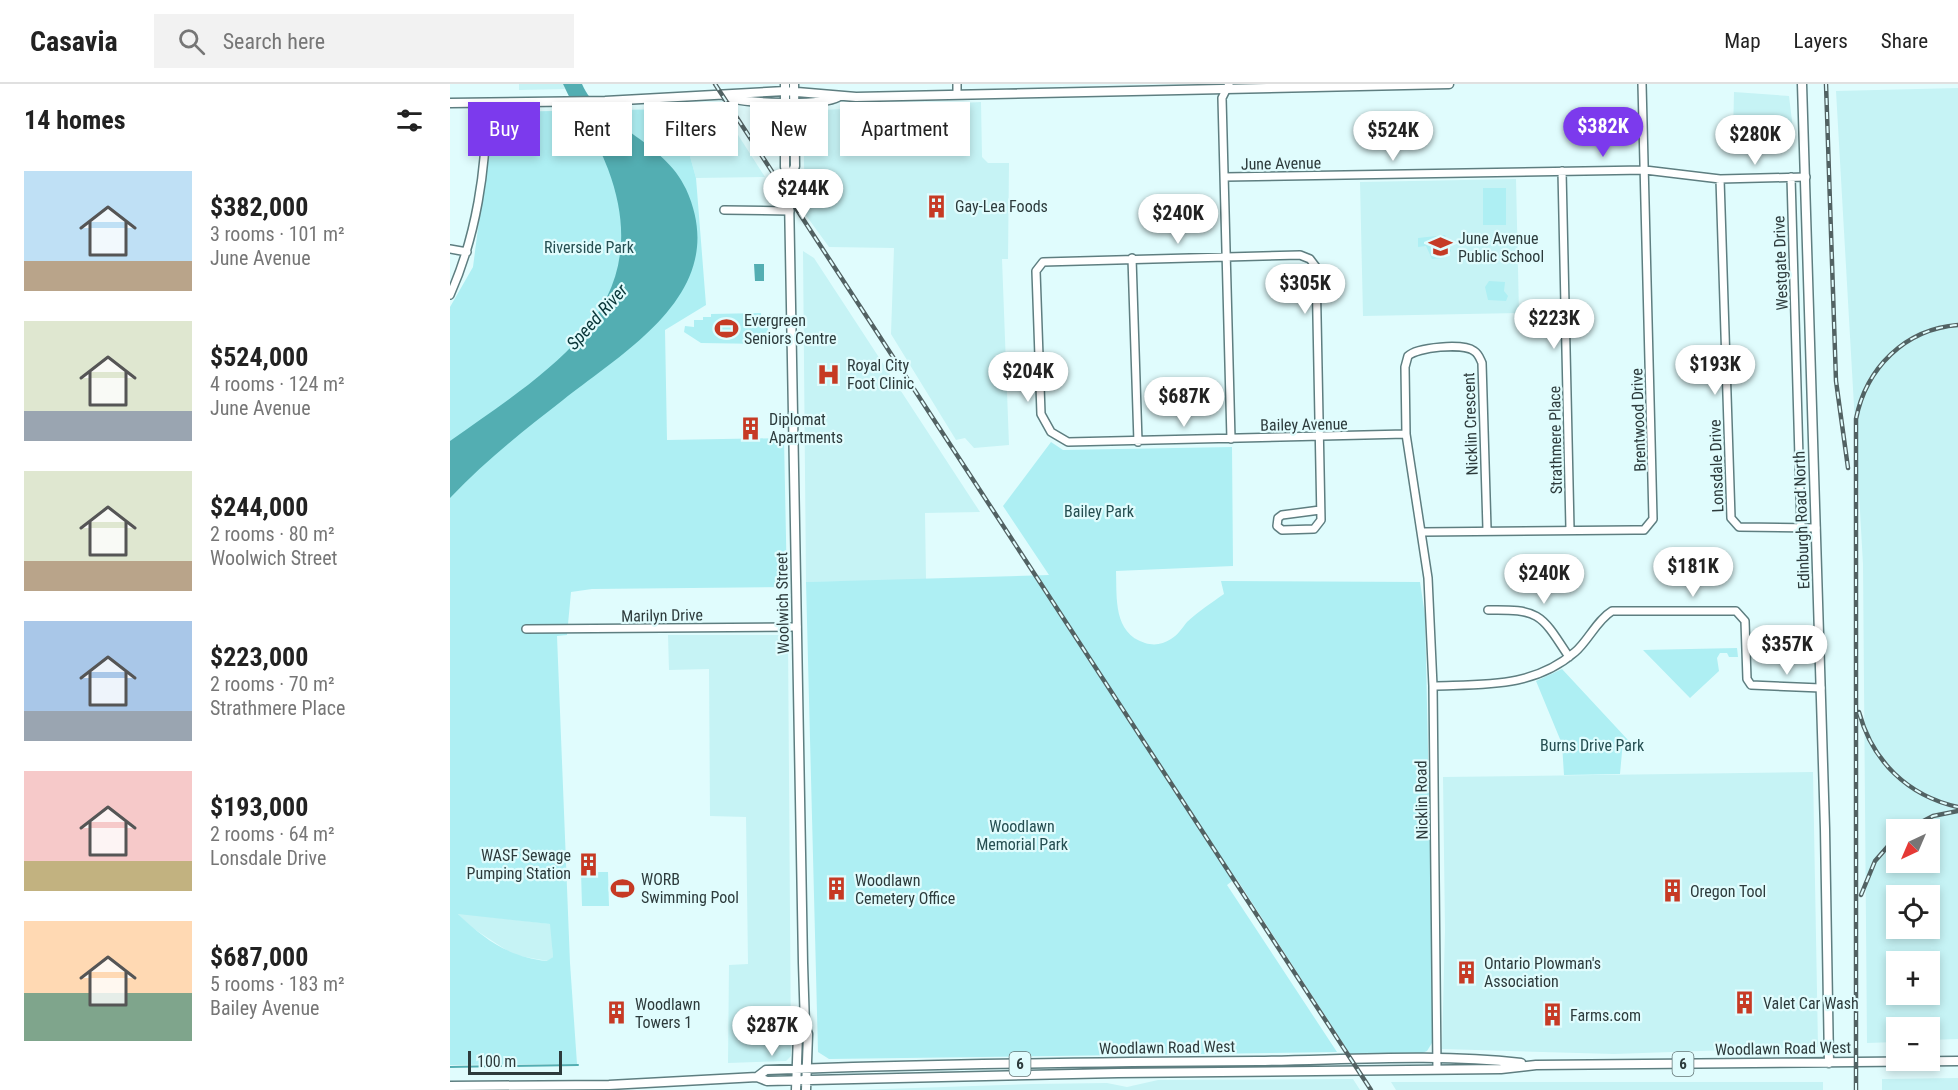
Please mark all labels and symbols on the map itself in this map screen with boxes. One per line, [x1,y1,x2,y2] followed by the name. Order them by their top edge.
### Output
[1561,107,1645,158] pin: $382K
[1351,111,1435,162] pin: $524K
[1713,115,1797,166] pin: $280K
[1241,153,1321,174] street label: June Avenue
[761,169,845,220] pin: $244K
[924,193,950,219] building icon: Gay-Lea Foods
[1136,194,1220,245] pin: $240K
[955,197,1048,216] place label: Gay-Lea Foods
[1769,215,1792,311] street label: Westgate Drive
[1458,229,1544,266] place label: June Avenue Public School
[1427,234,1453,260] school or university icon: June Avenue Public School
[544,238,635,257] park label: Riverside Park
[1263,264,1347,315] pin: $305K
[562,279,632,354] water label: Speed River
[1512,299,1596,350] pin: $223K
[744,311,836,348] place label: Evergreen Seniors Centre
[713,316,739,342] sports icon: Evergreen Seniors Centre
[1673,345,1757,396] pin: $193K
[986,352,1070,403] pin: $204K
[847,356,914,393] place label: Royal City Foot Clinic
[816,361,842,387] hospital icon: Royal City Foot Clinic
[1627,368,1650,472] street label: Brentwood Drive
[1459,372,1482,476] street label: Nicklin Crescent
[1142,377,1226,428] pin: $687K
[1545,386,1566,494] street label: Strathmere Place
[769,410,843,447] place label: Diplomat Apartments
[1260,414,1348,435] street label: Bailey Avenue
[738,415,764,441] building icon: Diplomat Apartments
[1705,419,1728,513] street label: Lonsdale Drive
[1790,451,1813,589] street label: Edinburgh Road North
[1064,502,1135,521] park label: Bailey Park
[1651,547,1735,598] pin: $181K
[772,552,793,654] street label: Woolwich Street
[1502,554,1586,605] pin: $240K
[621,605,703,626] street label: Marilyn Drive
[1745,625,1829,676] pin: $357K
[1540,736,1645,755] park label: Burns Drive Park
[1411,760,1432,840] street label: Nicklin Road
[976,817,1069,854] park label: Woodlawn Memorial Park
[1886,819,1940,873] north arrow
[467,846,571,883] place label: WASF Sewage Pumping Station
[576,851,602,877] building icon: WASF Sewage Pumping Station
[641,870,739,907] place label: WORB Swimming Pool
[855,871,955,908] place label: Woodlawn Cemetery Office
[610,875,636,901] sports icon: WORB Swimming Pool
[824,876,850,902] building icon: Woodlawn Cemetery Office
[1659,878,1685,904] building icon: Oregon Tool
[1690,882,1766,901] place label: Oregon Tool
[1484,954,1601,991] place label: Ontario Plowman's Association
[1453,959,1479,985] building icon: Ontario Plowman's Association
[1732,990,1758,1016] building icon: Valet Car Wash
[1763,994,1859,1013] place label: Valet Car Wash
[635,995,700,1032] place label: Woodlawn Towers 1
[604,1000,630,1026] building icon: Woodlawn Towers 1
[1539,1002,1565,1028] building icon: Farms.com
[730,1006,814,1057] pin: $287K
[1570,1006,1641,1025] place label: Farms.com
[1099,1037,1236,1058] street label: Woodlawn Road West
[1715,1038,1852,1059] street label: Woodlawn Road West
[468,1048,562,1076] scale bar
[1010,1052,1030,1076] road number: 6
[1672,1052,1694,1076] road number: 6

